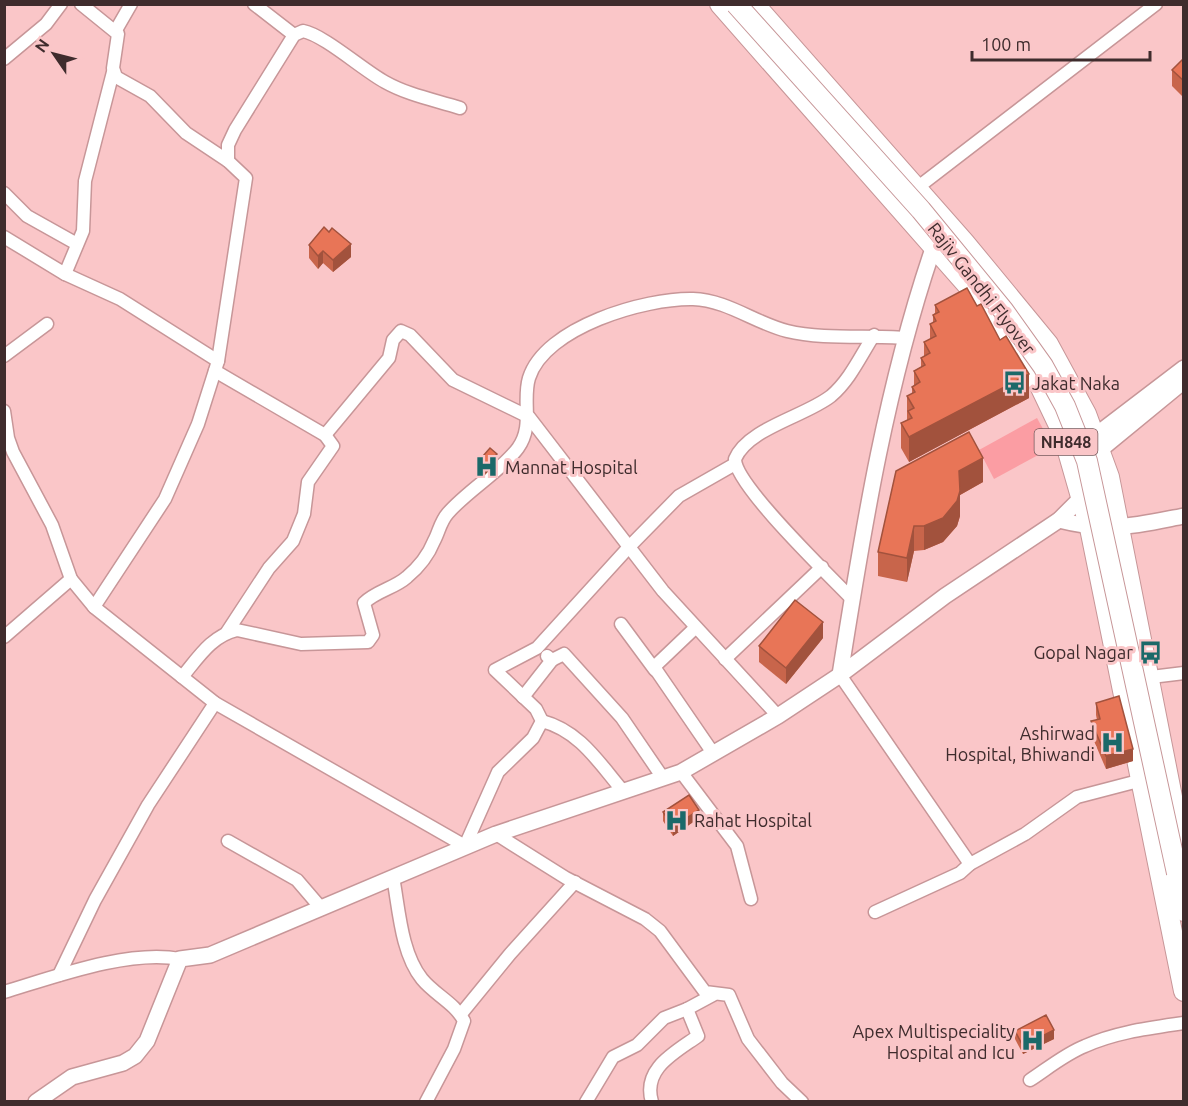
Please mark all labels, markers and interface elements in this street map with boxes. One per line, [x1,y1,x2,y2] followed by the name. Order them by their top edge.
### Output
[24,24,84,84] north arrow
[972,24,1150,62] scale bar
[981,34,1031,54] text: 100 m
[31,35,53,55] text: N
[924,218,1040,358] street label: Rajiv Gandhi Flyover
[1001,370,1027,396] bus stop icon: Jakat Naka
[1032,373,1120,393] place label: Jakat Naka
[1034,429,1098,455] road number: NH848
[474,454,500,480] hospital icon: Mannat Hospital
[505,457,638,477] place label: Mannat Hospital
[1138,639,1164,665] bus stop icon: Gopal Nagar
[1033,642,1133,662] place label: Gopal Nagar
[945,723,1095,764] place label: Ashirwad Hospital, Bhiwandi
[1100,730,1126,756] hospital icon: Ashirwad Hospital, Bhiwandi
[663,807,689,833] hospital icon: Rahat Hospital
[694,810,812,830] place label: Rahat Hospital
[852,1021,1015,1062] place label: Apex Multispeciality Hospital and Icu
[1020,1028,1046,1054] hospital icon: Apex Multispeciality Hospital and Icu

